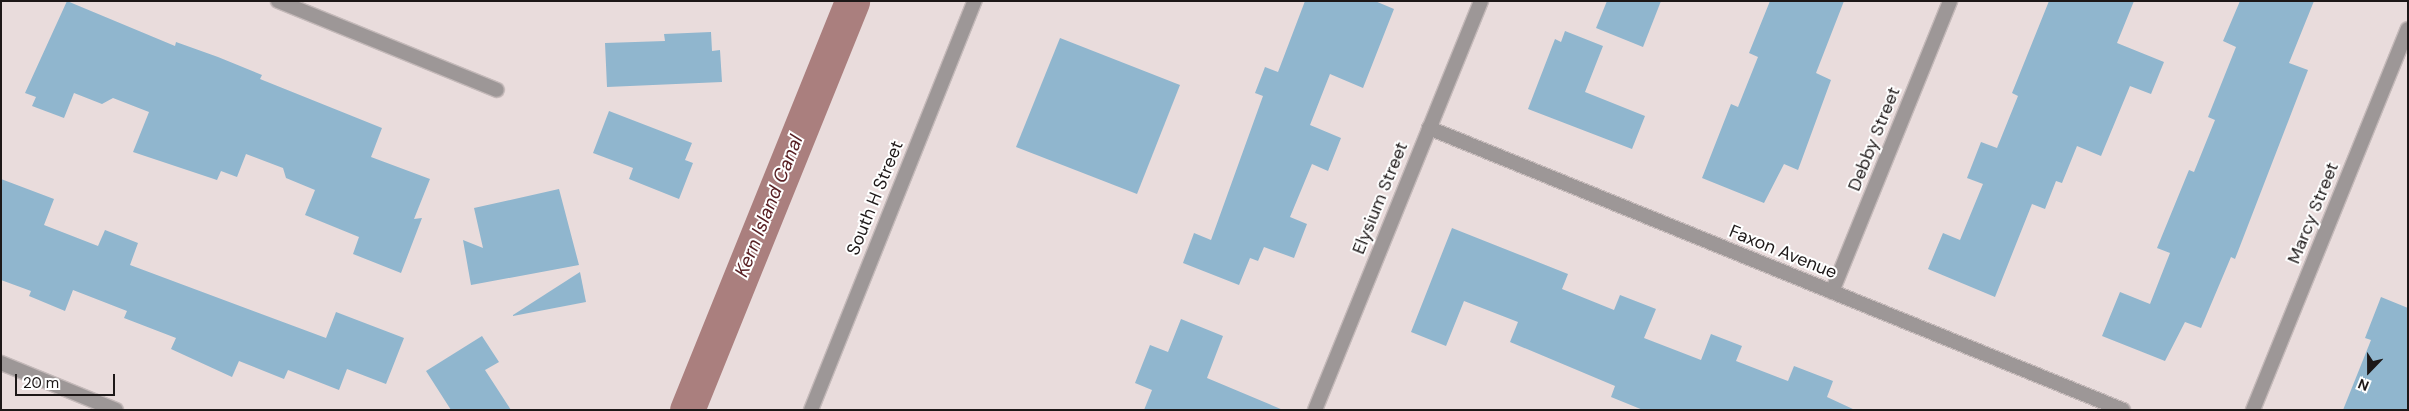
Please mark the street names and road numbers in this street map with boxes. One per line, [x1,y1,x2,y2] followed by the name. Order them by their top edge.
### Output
[1843,84,1905,194] street label: Debby Street
[842,138,908,258] street label: South H Street
[1348,139,1412,257] street label: Elysium Street
[2283,159,2343,267] street label: Marcy Street
[1726,221,1840,283] street label: Faxon Avenue

